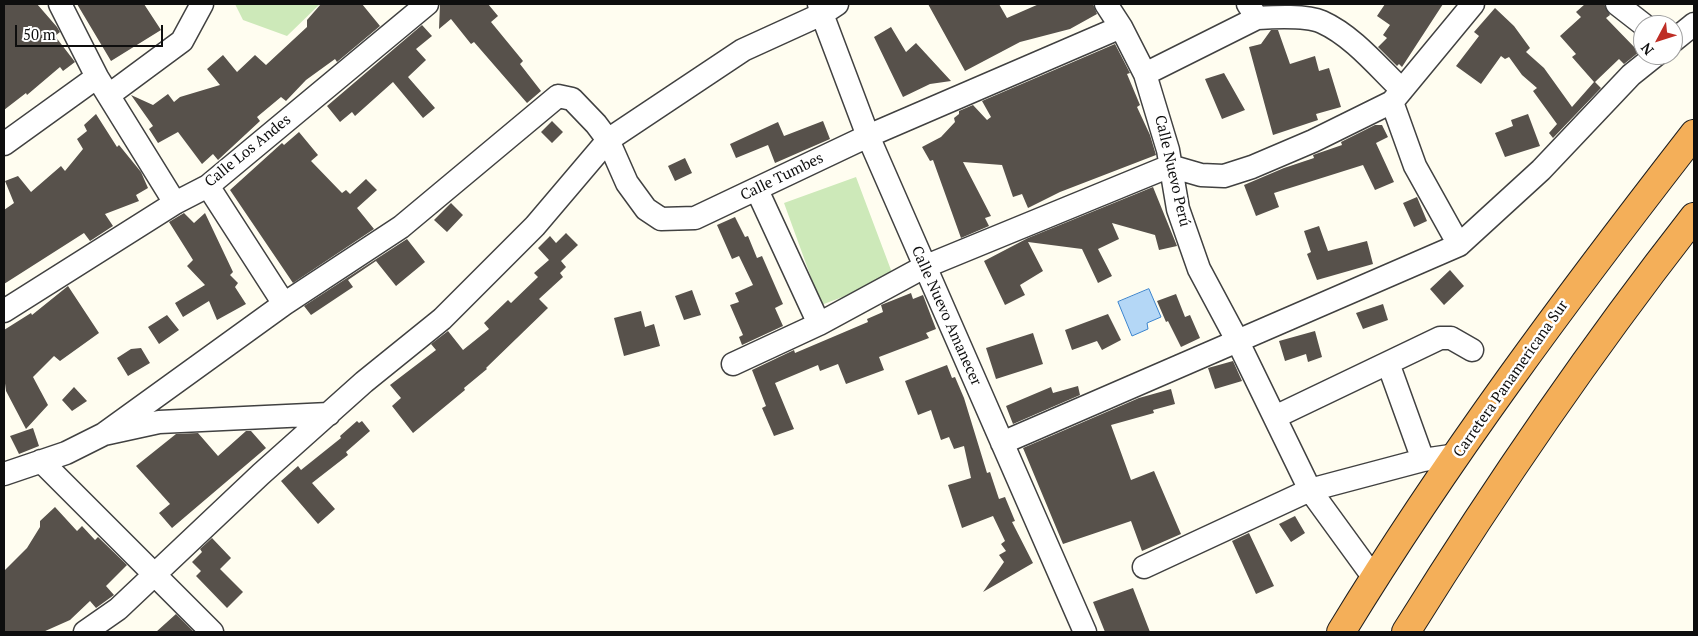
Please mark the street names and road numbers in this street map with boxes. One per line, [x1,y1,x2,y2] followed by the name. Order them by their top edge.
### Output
[201,111,295,191] street label: Calle Los Andes
[1150,113,1194,229] street label: Calle Nuevo Perú
[738,149,826,205] street label: Calle Tumbes
[907,243,985,389] street label: Calle Nuevo Amanecer
[1450,297,1572,461] street label: Carretera Panamericana Sur

